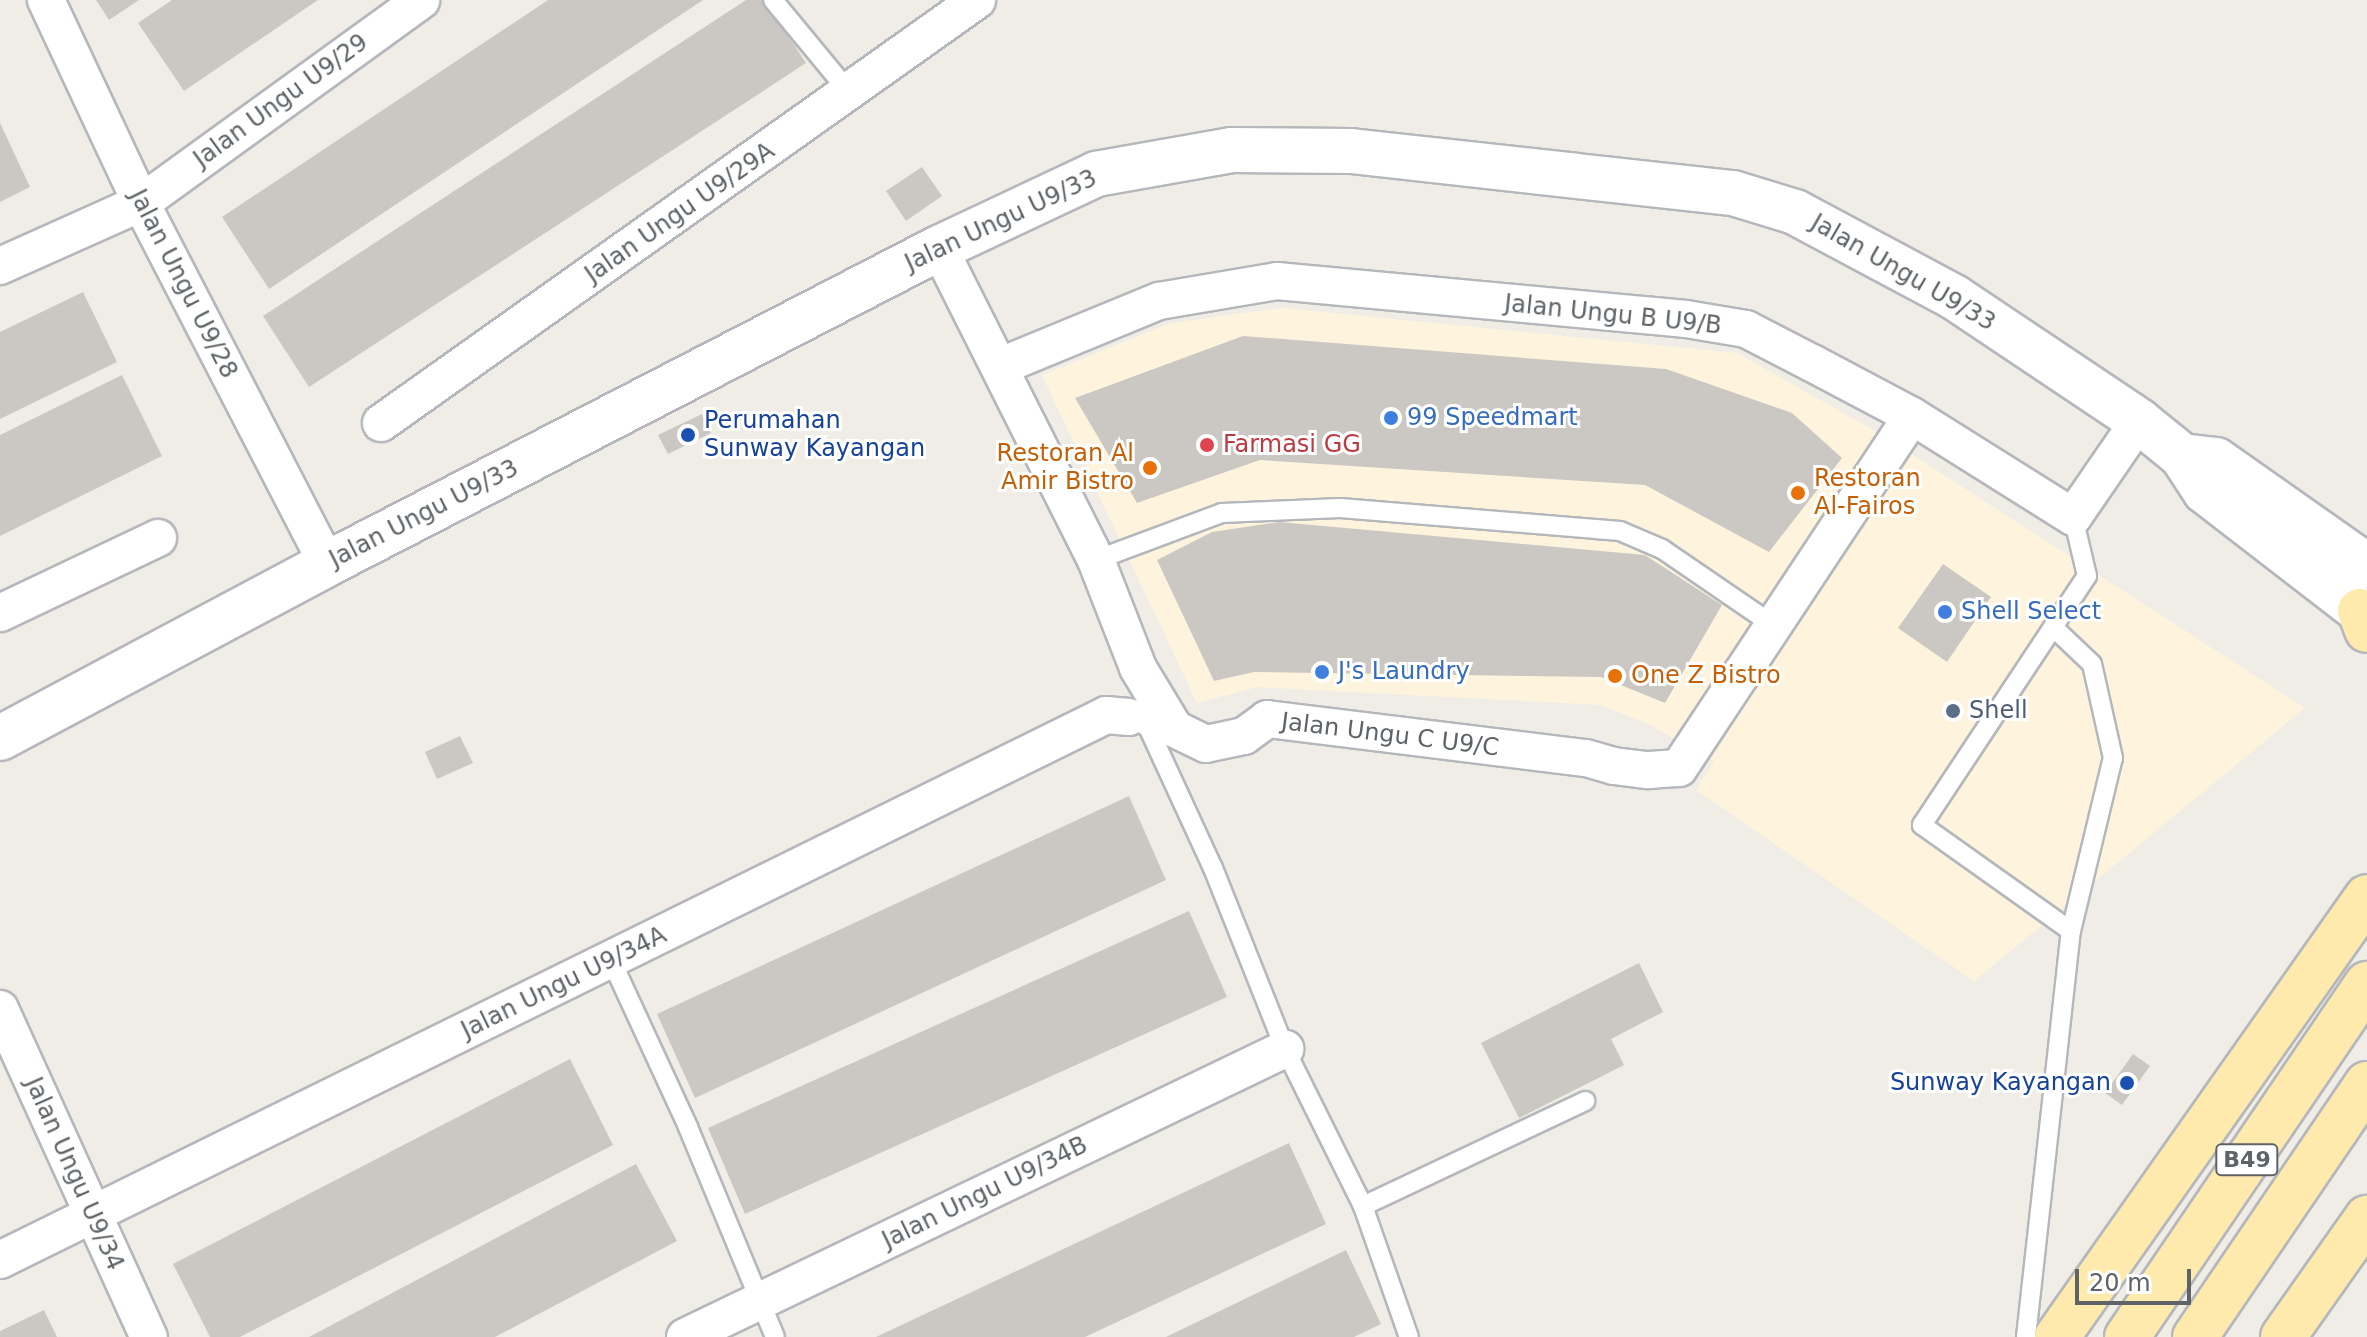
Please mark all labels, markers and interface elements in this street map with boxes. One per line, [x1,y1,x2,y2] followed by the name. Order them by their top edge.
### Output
[188,28,374,174] street label: Jalan Ungu U9/29
[580,137,780,289] street label: Jalan Ungu U9/29A
[901,164,1101,278] street label: Jalan Ungu U9/33
[123,185,243,383] street label: Jalan Ungu U9/28
[1806,208,2000,338] street label: Jalan Ungu U9/33
[1503,289,1723,341] street label: Jalan Ungu B U9/B
[1407,404,1578,432] place label: 99 Speedmart
[704,407,925,463] place label: Perumahan Sunway Kayangan
[1382,409,1400,427] marker: 99 Speedmart
[679,426,697,444] marker: Perumahan Sunway Kayangan
[1223,431,1361,459] place label: Farmasi GG
[1198,436,1216,454] marker: Farmasi GG
[997,440,1134,496] place label: Restoran Al Amir Bistro
[325,454,523,574] street label: Jalan Ungu U9/33
[1141,459,1159,477] marker: Restoran Al Amir Bistro
[1814,465,1921,521] place label: Restoran Al-Fairos
[1789,484,1807,502] marker: Restoran Al-Fairos
[1961,598,2101,626] place label: Shell Select
[1936,603,1954,621] marker: Shell Select
[1338,658,1470,686] place label: J's Laundry
[1631,662,1781,690] place label: One Z Bistro
[1313,663,1331,681] marker: J's Laundry
[1606,667,1624,685] marker: One Z Bistro
[1969,697,2028,725] place label: Shell
[1944,702,1962,720] marker: Shell
[1280,707,1500,763] street label: Jalan Ungu C U9/C
[457,921,671,1045] street label: Jalan Ungu U9/34A
[1890,1069,2111,1097] place label: Sunway Kayangan
[18,1073,130,1275] street label: Jalan Ungu U9/34
[2118,1074,2136,1092] marker: Sunway Kayangan
[878,1131,1092,1255] street label: Jalan Ungu U9/34B
[2215,1142,2279,1178] road number: B49
[2079,1253,2195,1303] scale bar
[2089,1269,2151,1297] text: 20 m

